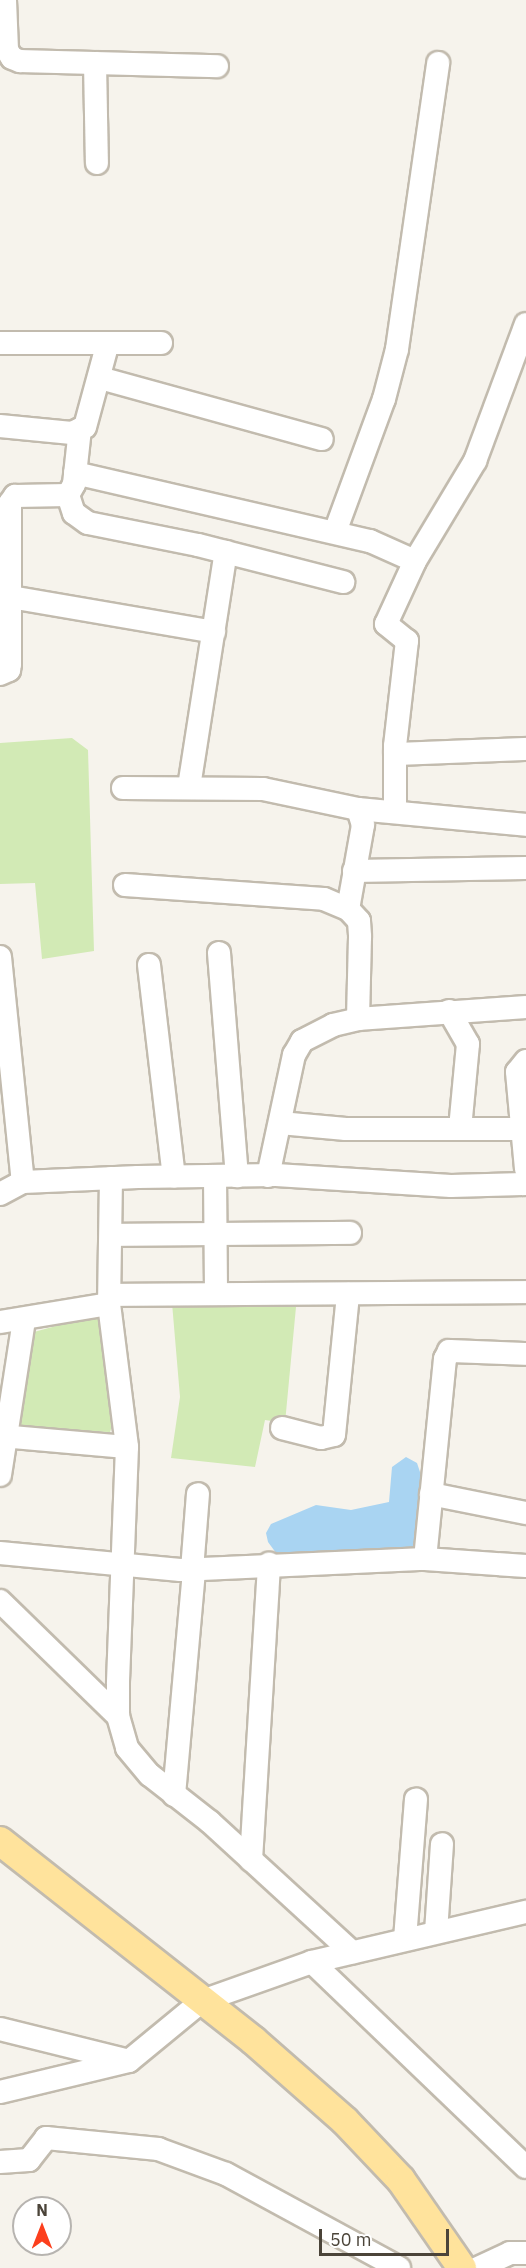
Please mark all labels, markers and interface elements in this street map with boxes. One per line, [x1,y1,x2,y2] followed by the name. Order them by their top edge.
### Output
[12,2196,72,2256] north arrow
[36,2200,48,2220] text: N
[322,2217,452,2255] scale bar
[330,2228,372,2251] text: 50 m

